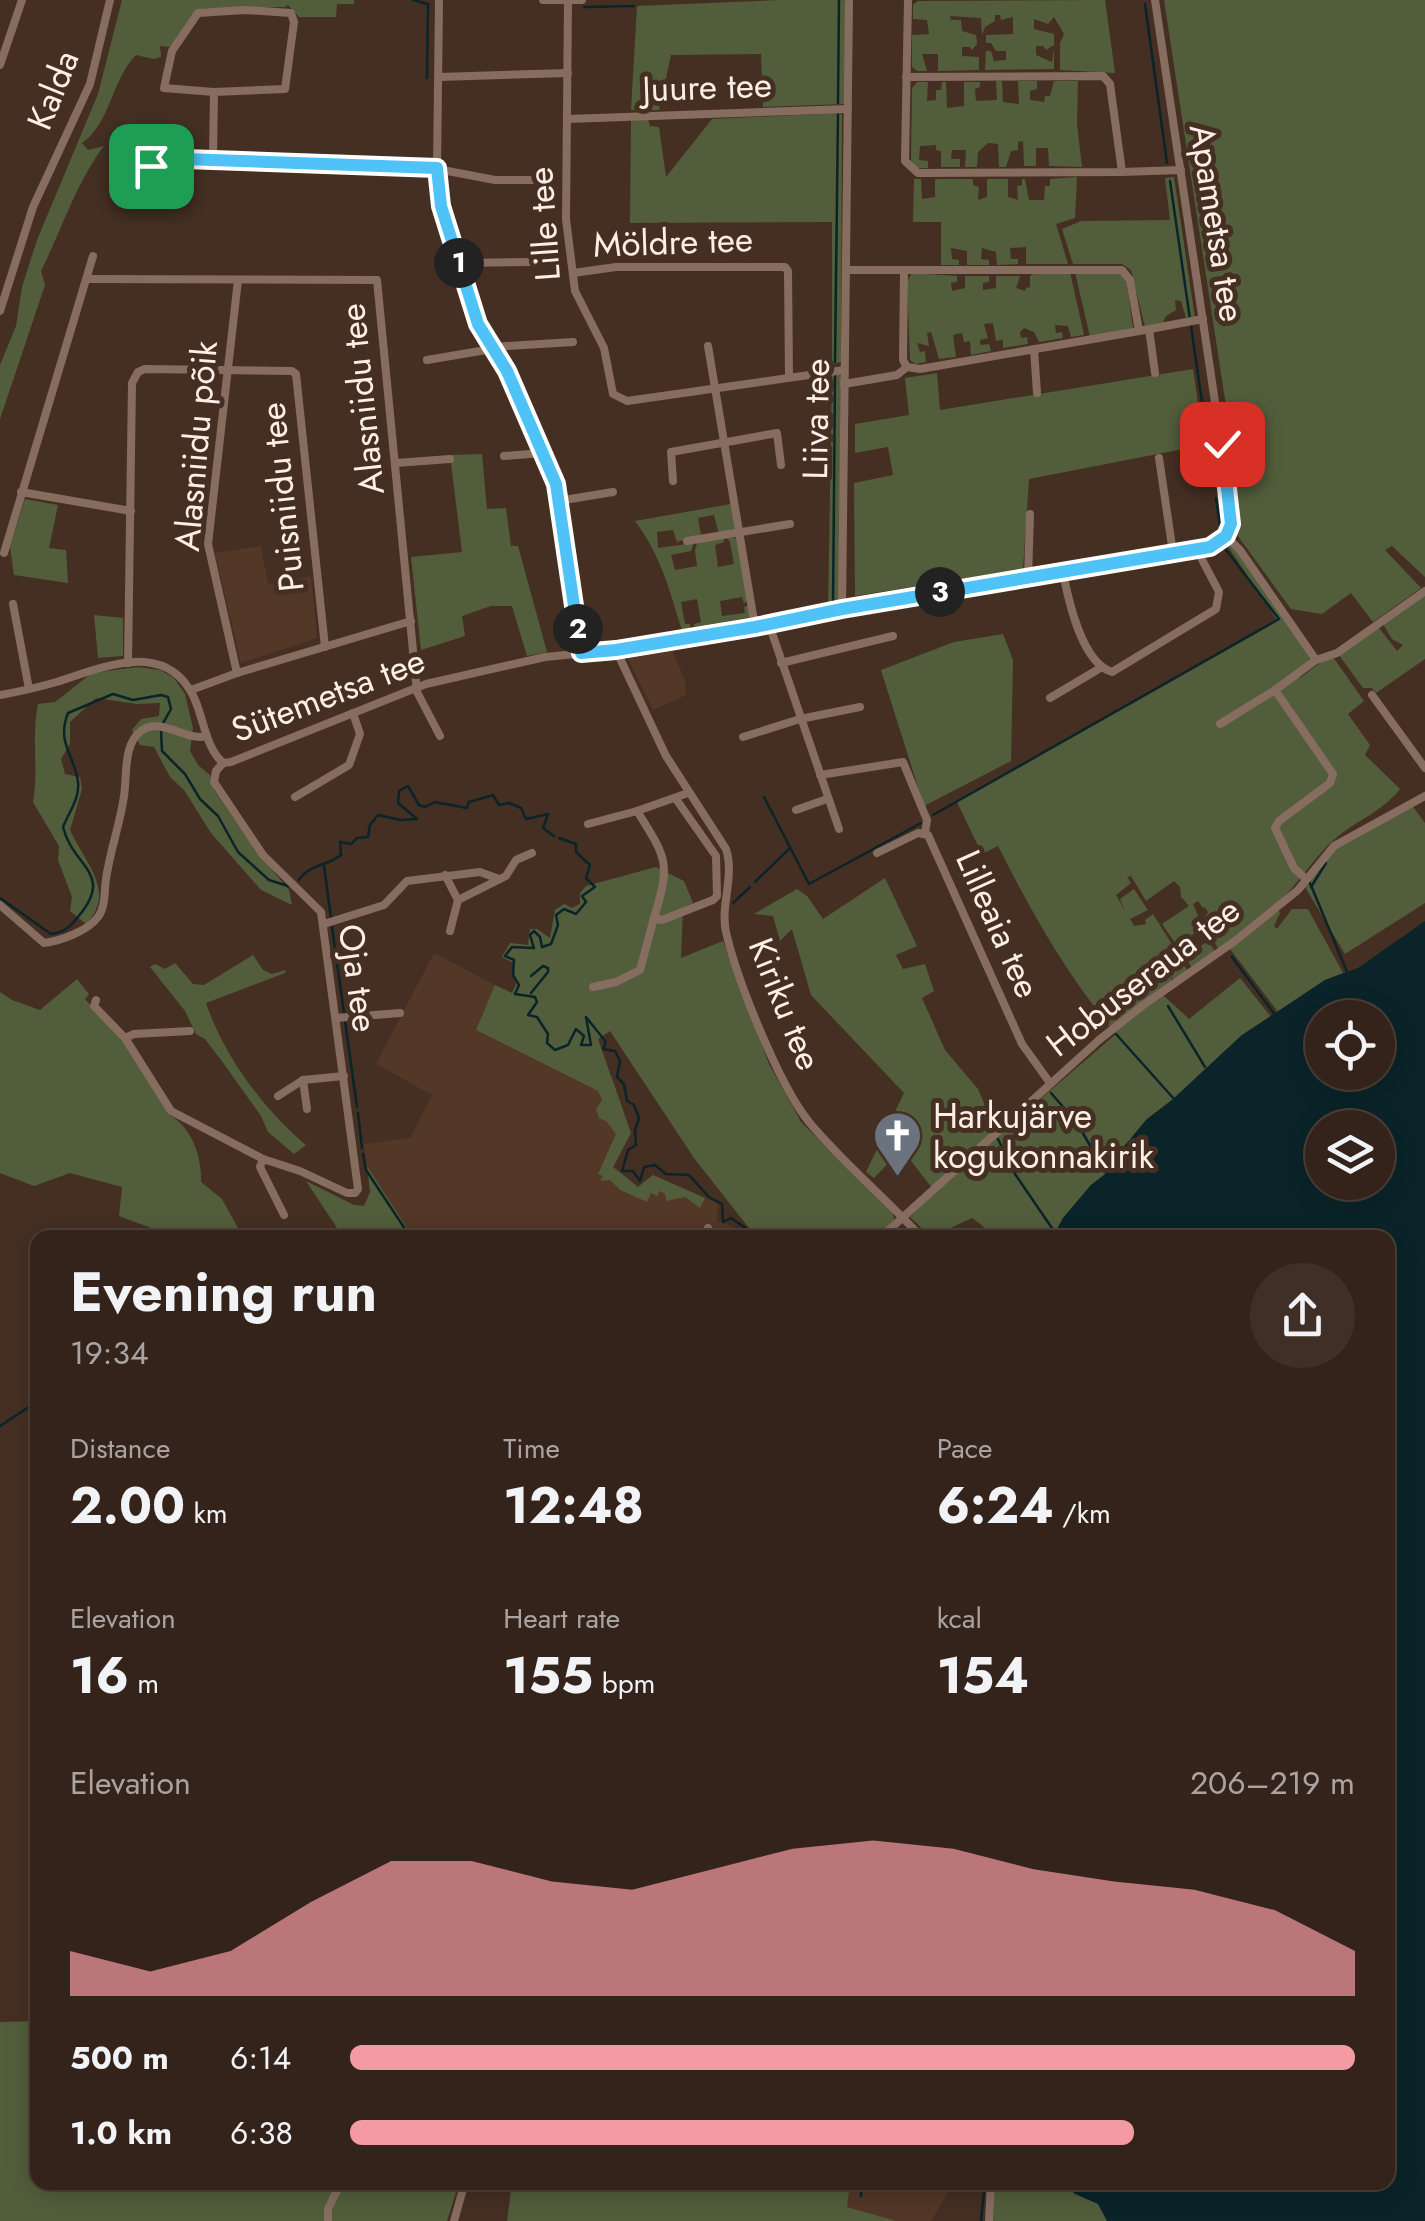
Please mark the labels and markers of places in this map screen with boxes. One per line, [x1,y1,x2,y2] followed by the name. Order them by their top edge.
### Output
[109,124,194,209] pin
[434,238,484,288] pin: 1
[1180,402,1265,487] pin
[915,567,965,617] pin: 3
[553,604,603,654] pin: 2
[933,1091,1154,1181] place label: Harkujärve kogukonnakirik
[872,1110,924,1178] church icon: Harkujärve kogukonnakirik

